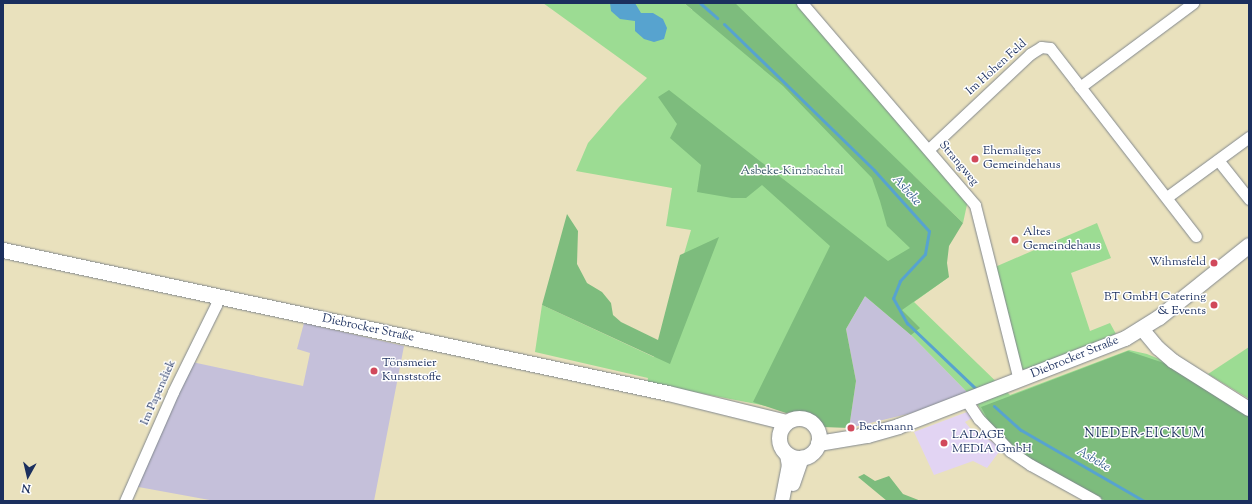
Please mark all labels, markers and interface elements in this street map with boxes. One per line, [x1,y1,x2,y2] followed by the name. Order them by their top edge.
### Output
[964,37,1030,99] street label: Im Hohen Feld
[935,139,981,189] street label: Strangweg
[983,145,1060,173] place label: Ehemaliges Gemeindehaus
[970,154,980,164] marker: Ehemaliges Gemeindehaus
[740,165,844,179] park label: Asbeke-Kinzbachtal
[888,172,924,210] water label: Asbeke
[1023,226,1100,254] place label: Altes Gemeindehaus
[1010,235,1020,245] marker: Altes Gemeindehaus
[1149,256,1206,270] place label: Wihmsfeld
[1209,258,1219,268] marker: Wihmsfeld
[1104,291,1206,319] place label: BT GmbH Catering & Events
[1209,300,1219,310] marker: BT GmbH Catering & Events
[321,312,415,346] street label: Diebrocker Straße
[1029,334,1121,382] street label: Diebrocker Straße
[382,357,441,385] place label: Tönsmeier Kunststoffe
[138,358,180,428] street label: Im Papendiek
[369,366,379,376] marker: Tönsmeier Kunststoffe
[859,421,914,435] place label: Beckmann
[846,423,856,433] marker: Beckmann
[1084,426,1206,442] district label: NIEDER-EICKUM
[952,429,1032,457] place label: LADAGE MEDIA GmbH
[939,438,949,448] marker: LADAGE MEDIA GmbH
[1073,444,1113,476] water label: Asbeke
[8,456,48,496] north arrow
[21,479,32,496] text: N

